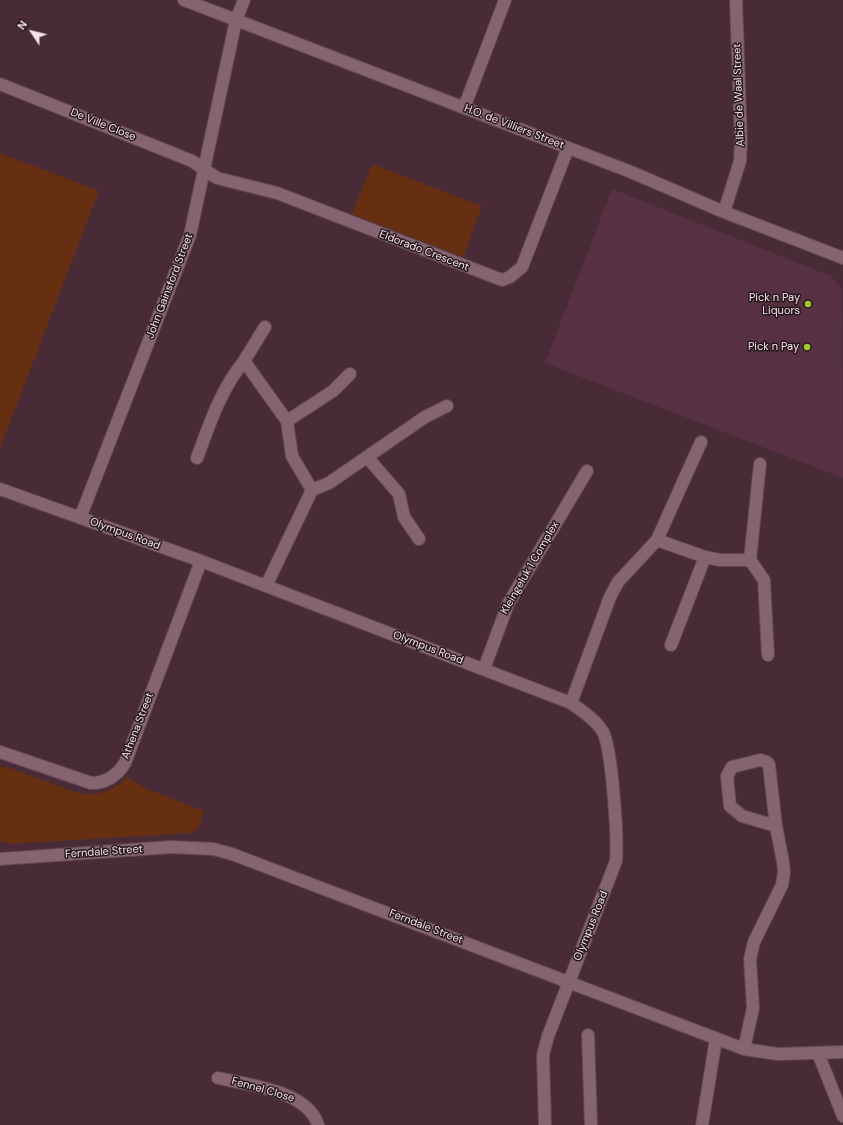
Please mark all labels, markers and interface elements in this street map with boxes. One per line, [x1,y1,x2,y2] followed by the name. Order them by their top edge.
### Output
[12,12,52,52] north arrow
[14,18,30,32] text: N
[731,43,747,147] street label: Albie de Waal Street
[462,102,566,152] street label: H.O. de Villiers Street
[68,106,138,144] street label: De Ville Close
[377,228,471,274] street label: Eldorado Crescent
[144,232,196,340] street label: John Gainsford Street
[749,291,800,317] place label: Pick n Pay Liquors
[803,299,813,309] marker: Pick n Pay Liquors
[748,340,799,354] place label: Pick n Pay
[802,342,812,352] marker: Pick n Pay
[88,515,162,553] street label: Olympus Road
[498,519,562,617] street label: Kleingeluk 1 Complex
[391,629,465,667] street label: Olympus Road
[119,691,157,761] street label: Athena Street
[65,843,143,861] street label: Ferndale Street
[571,889,611,963] street label: Olympus Road
[387,907,465,947] street label: Ferndale Street
[230,1075,296,1105] street label: Fennel Close

